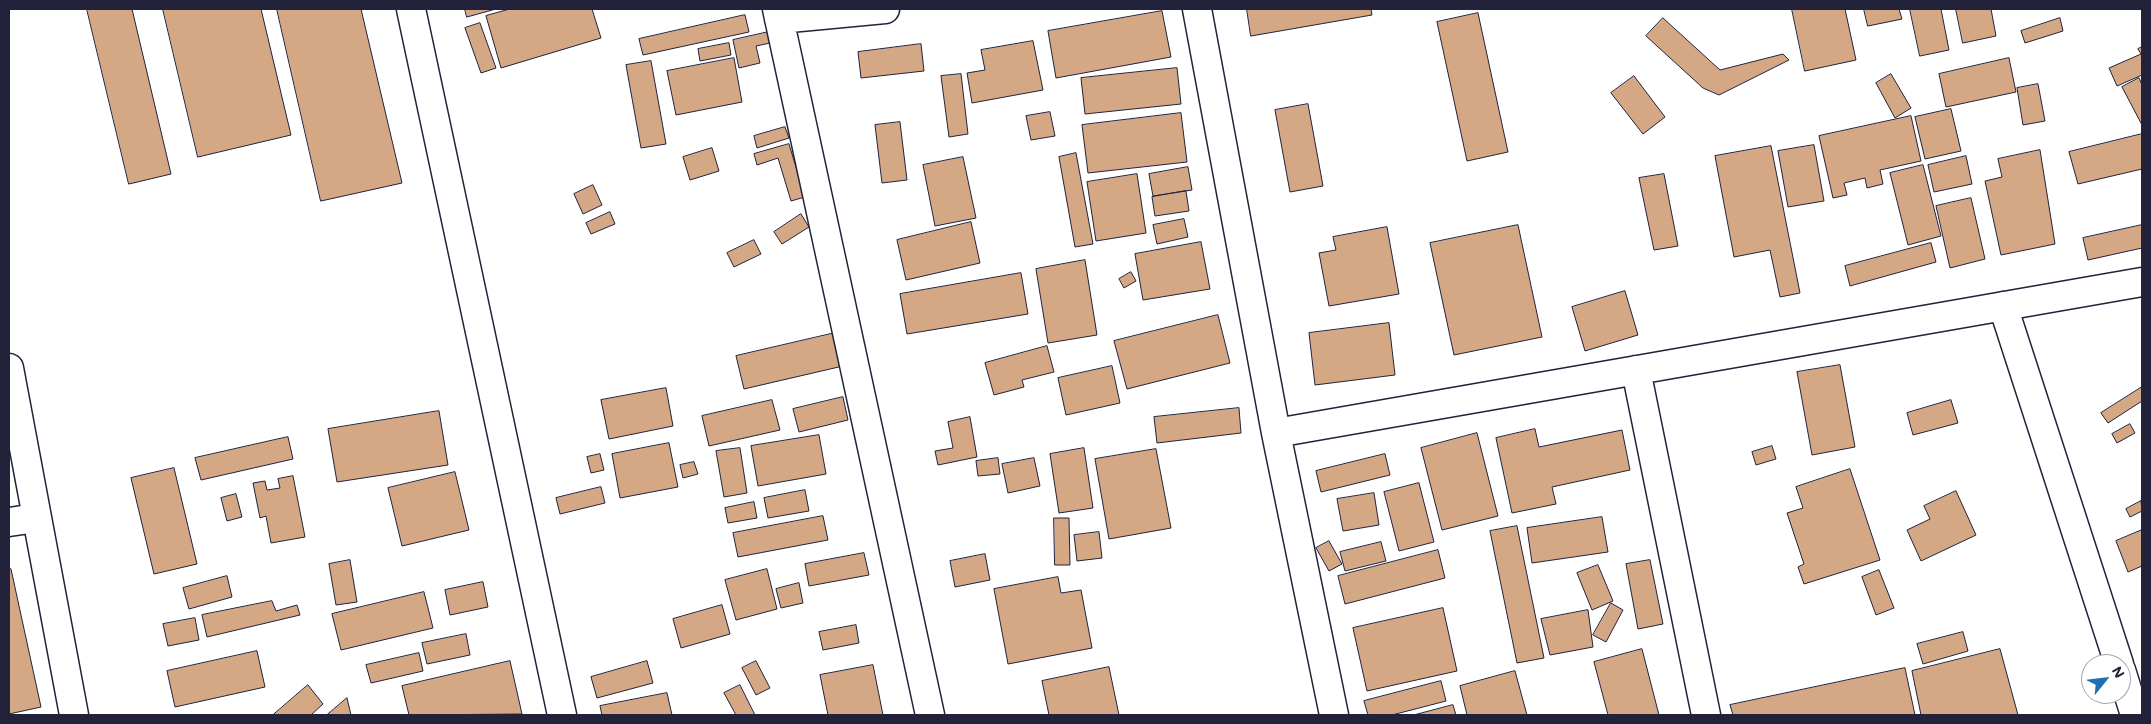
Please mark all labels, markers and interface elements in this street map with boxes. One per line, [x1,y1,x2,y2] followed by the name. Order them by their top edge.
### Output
[2081,654,2131,704] north arrow
[2108,663,2130,681] text: N

